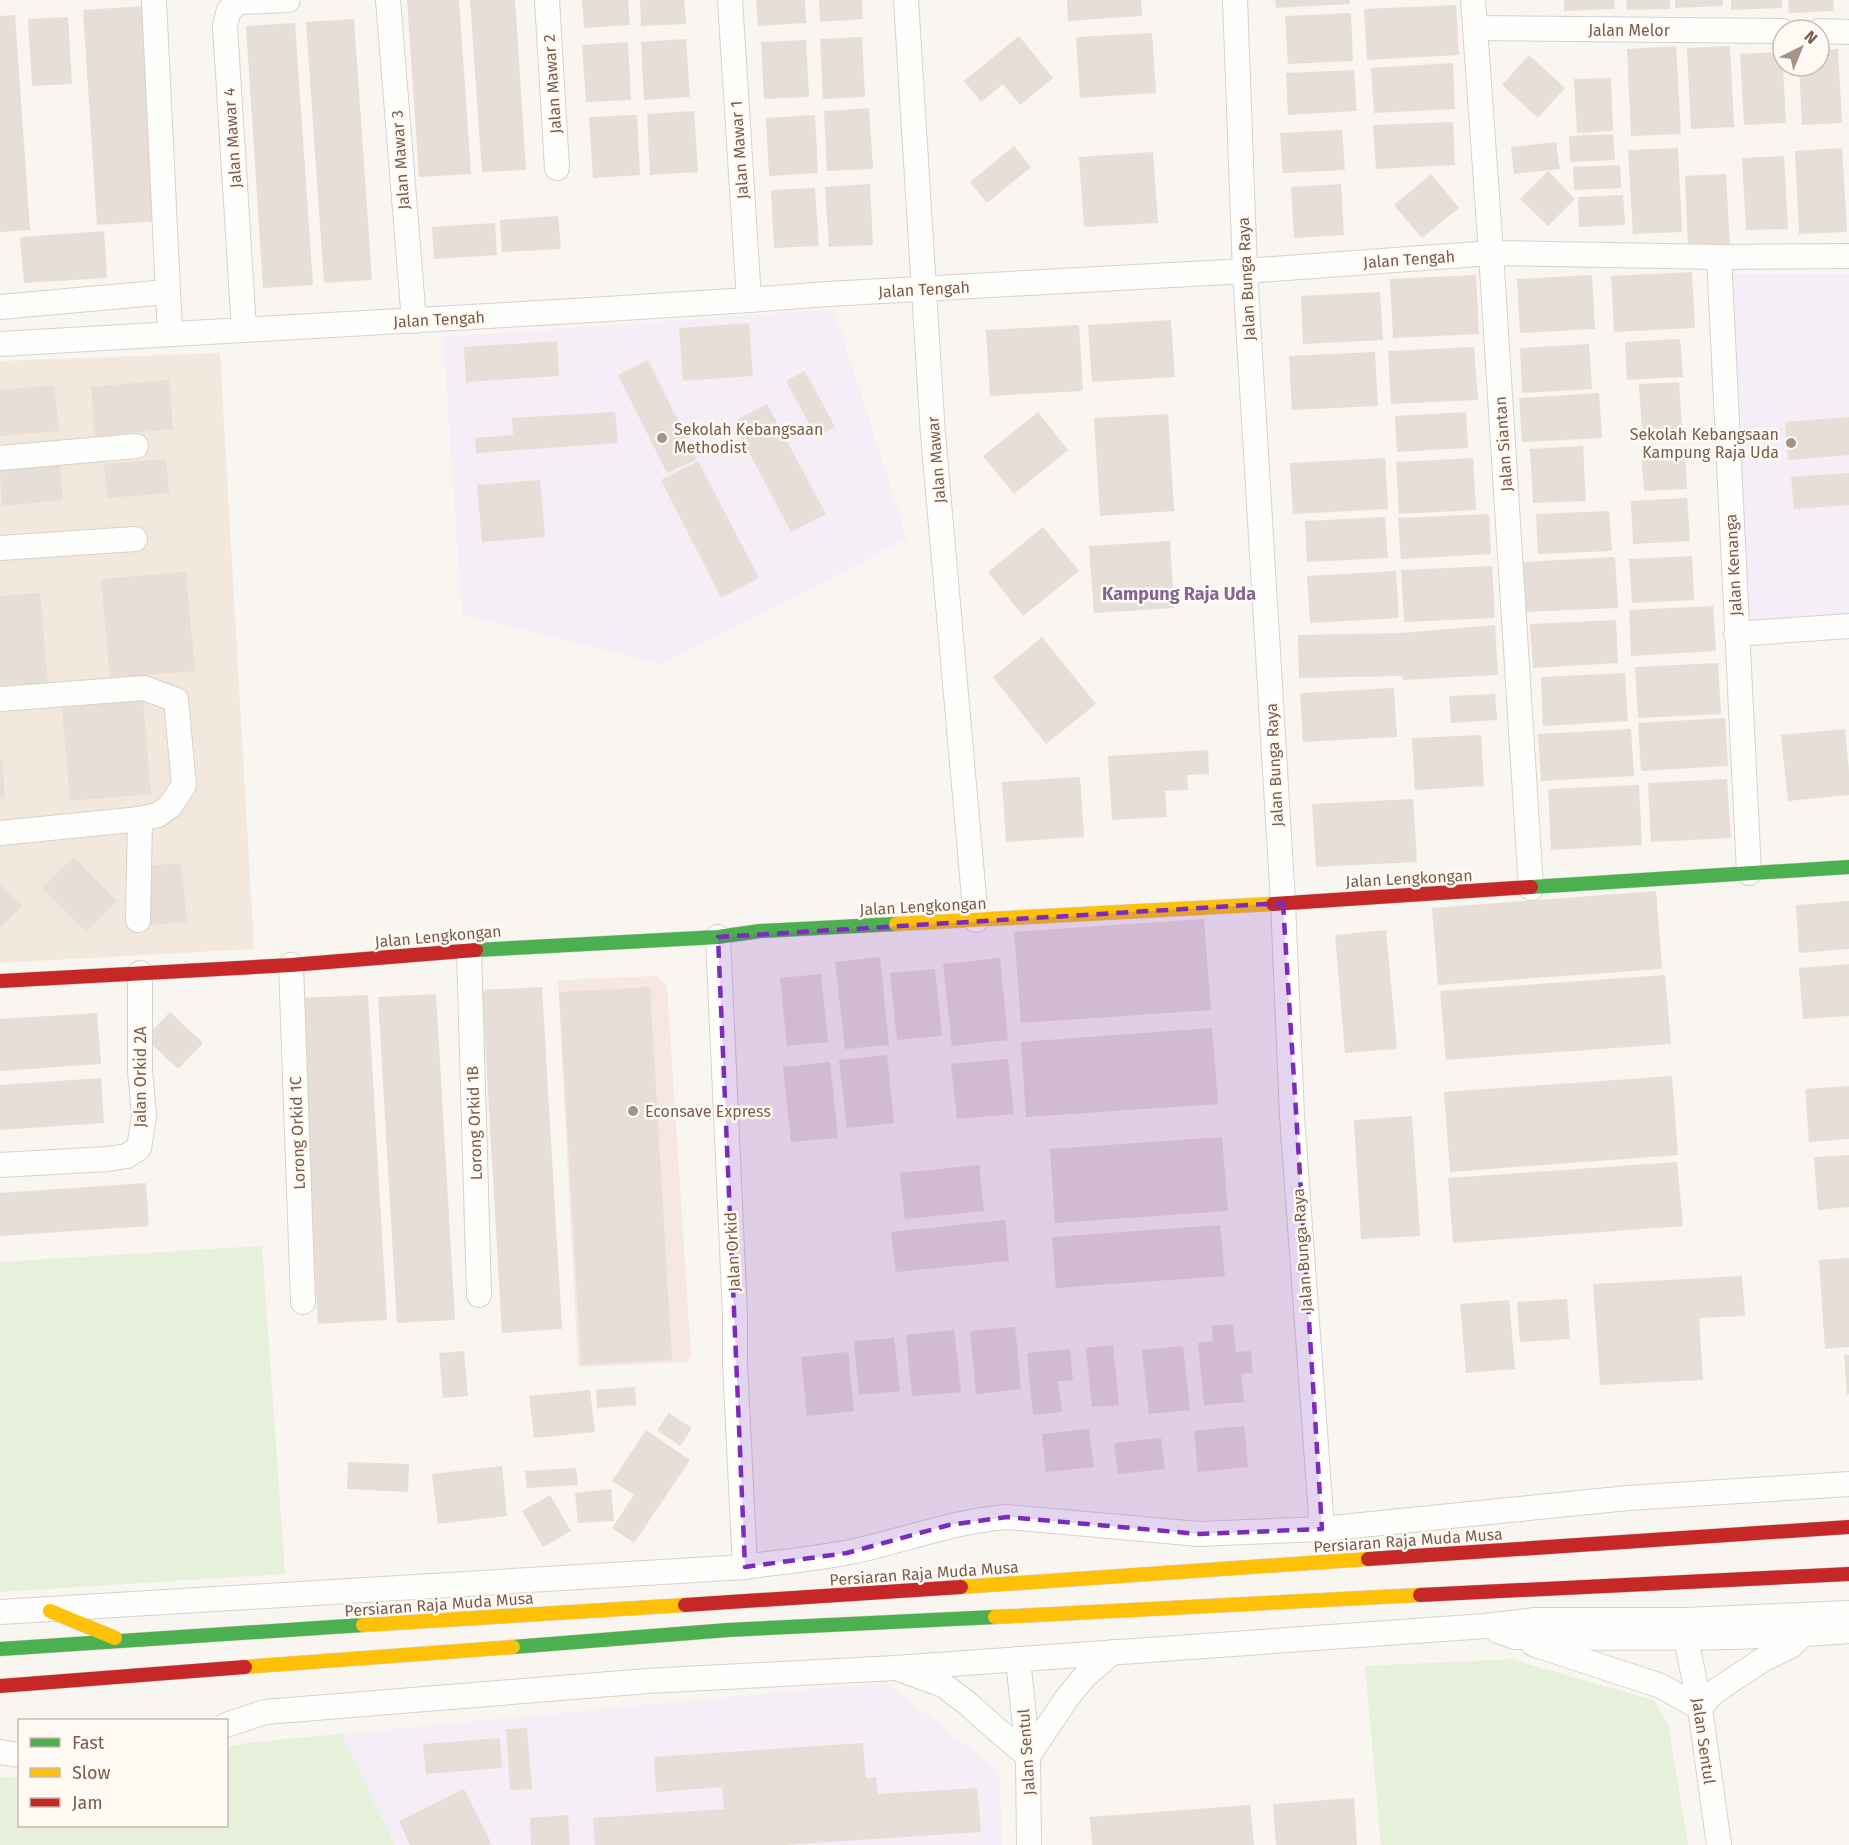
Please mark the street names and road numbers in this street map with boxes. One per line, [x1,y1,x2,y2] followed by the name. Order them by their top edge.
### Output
[1588,21,1671,40] street label: Jalan Melor
[540,33,565,134] street label: Jalan Mawar 2
[219,87,245,189] street label: Jalan Mawar 4
[727,100,752,200] street label: Jalan Mawar 1
[388,110,413,210] street label: Jalan Mawar 3
[1234,217,1259,341] street label: Jalan Bunga Raya
[1363,247,1456,272] street label: Jalan Tengah
[878,278,970,301] street label: Jalan Tengah
[393,308,485,331] street label: Jalan Tengah
[1491,396,1516,492] street label: Jalan Siantan
[923,415,950,504] street label: Jalan Mawar
[1721,513,1746,617] street label: Jalan Kenanga
[1262,703,1287,827] street label: Jalan Bunga Raya
[1345,866,1473,891] street label: Jalan Lengkongan
[859,894,987,919] street label: Jalan Lengkongan
[374,921,502,952] street label: Jalan Lengkongan
[131,1026,150,1128] street label: Jalan Orkid 2A
[463,1065,486,1180] street label: Lorong Orkid 1B
[286,1076,309,1190] street label: Lorong Orkid 1C
[1289,1187,1316,1313] street label: Jalan Bunga Raya
[721,1212,744,1292] street label: Jalan Orkid
[1313,1524,1503,1557] street label: Persiaran Raja Muda Musa
[829,1557,1019,1590] street label: Persiaran Raja Muda Musa
[344,1588,534,1621] street label: Persiaran Raja Muda Musa
[1688,1697,1719,1786] street label: Jalan Sentul
[1014,1708,1039,1796] street label: Jalan Sentul

